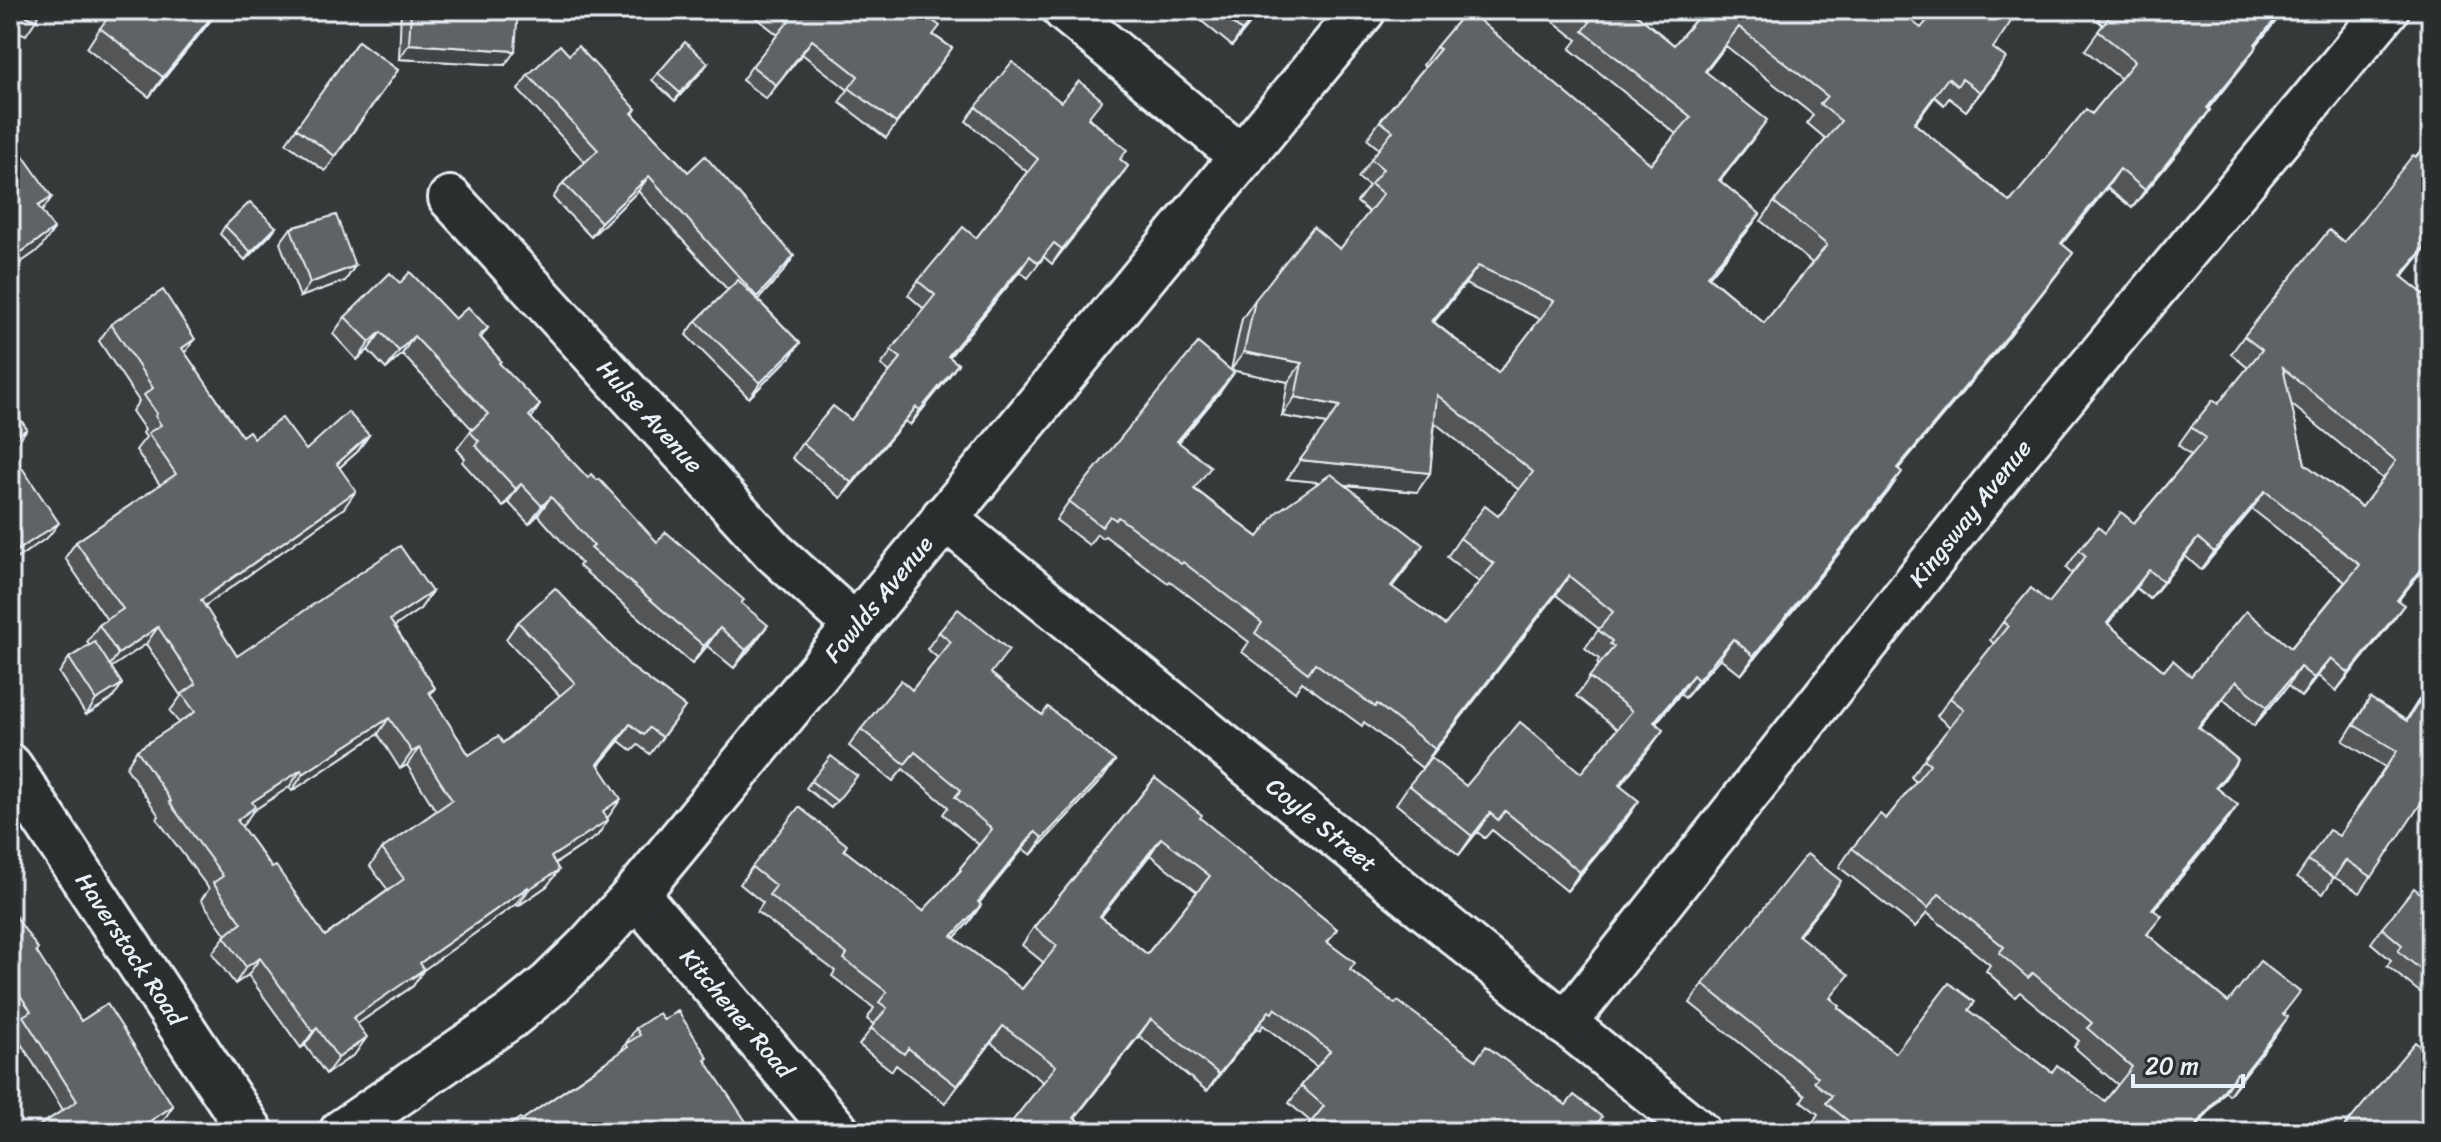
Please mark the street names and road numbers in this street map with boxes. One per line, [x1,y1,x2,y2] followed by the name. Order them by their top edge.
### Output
[586,349,714,483] street label: Hulse Avenue
[1898,429,2043,597] street label: Kingsway Avenue
[813,525,945,672] street label: Fowlds Avenue
[1256,766,1387,884] street label: Coyle Street
[64,863,198,1036] street label: Haverstock Road
[669,938,805,1089] street label: Kitchener Road

